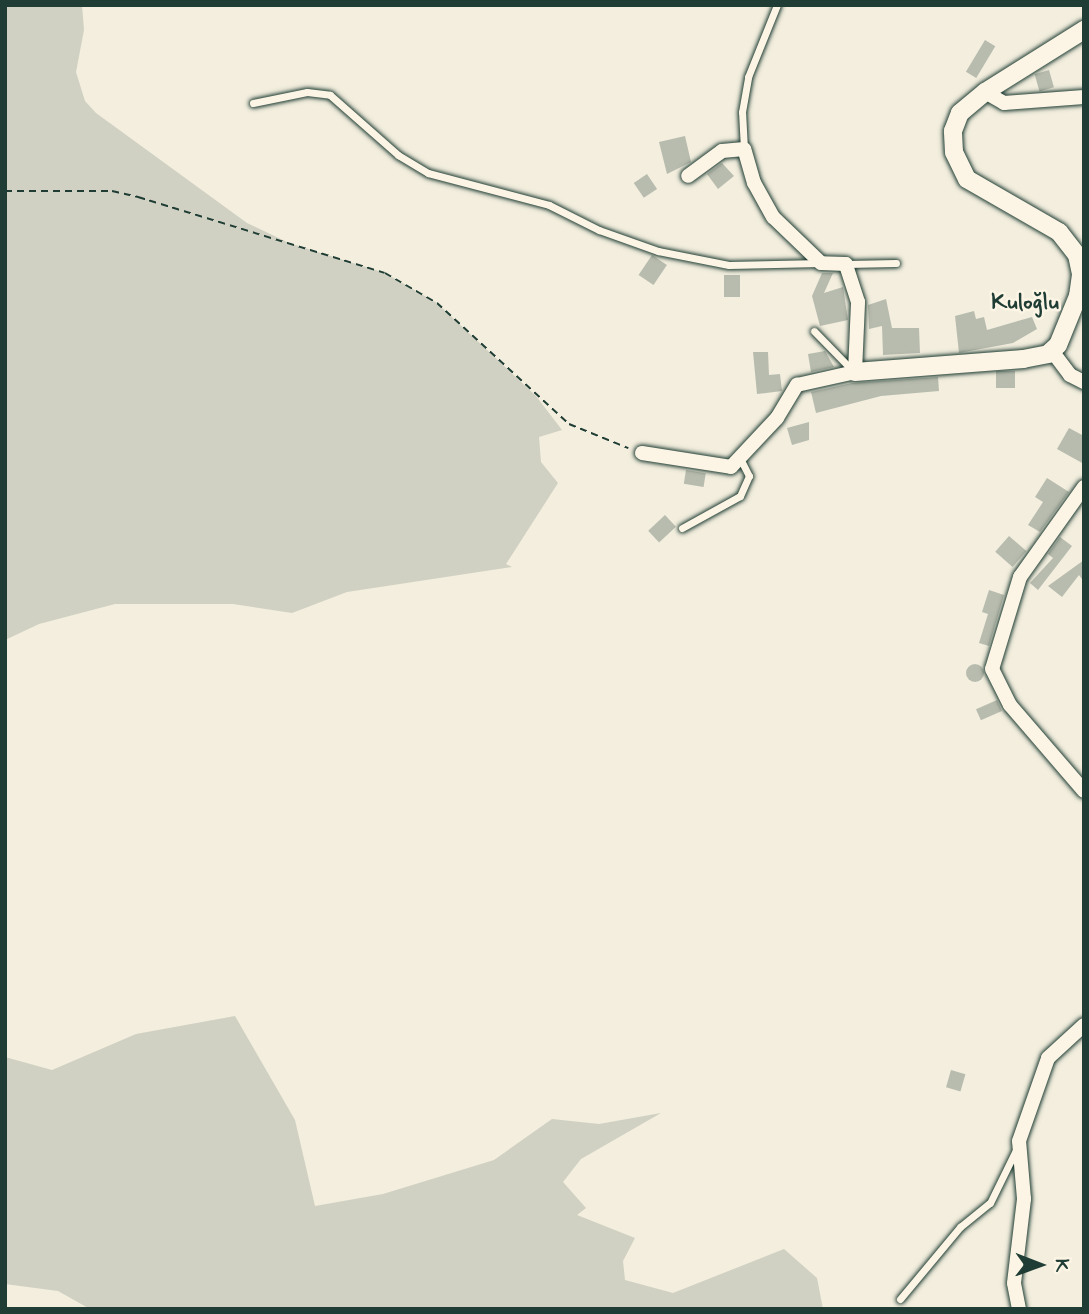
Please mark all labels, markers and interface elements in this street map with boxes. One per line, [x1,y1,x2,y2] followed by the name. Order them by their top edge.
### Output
[991,289,1059,317] district label: Kuloğlu
[1005,1230,1075,1300] north arrow
[1049,1258,1074,1272] text: K

